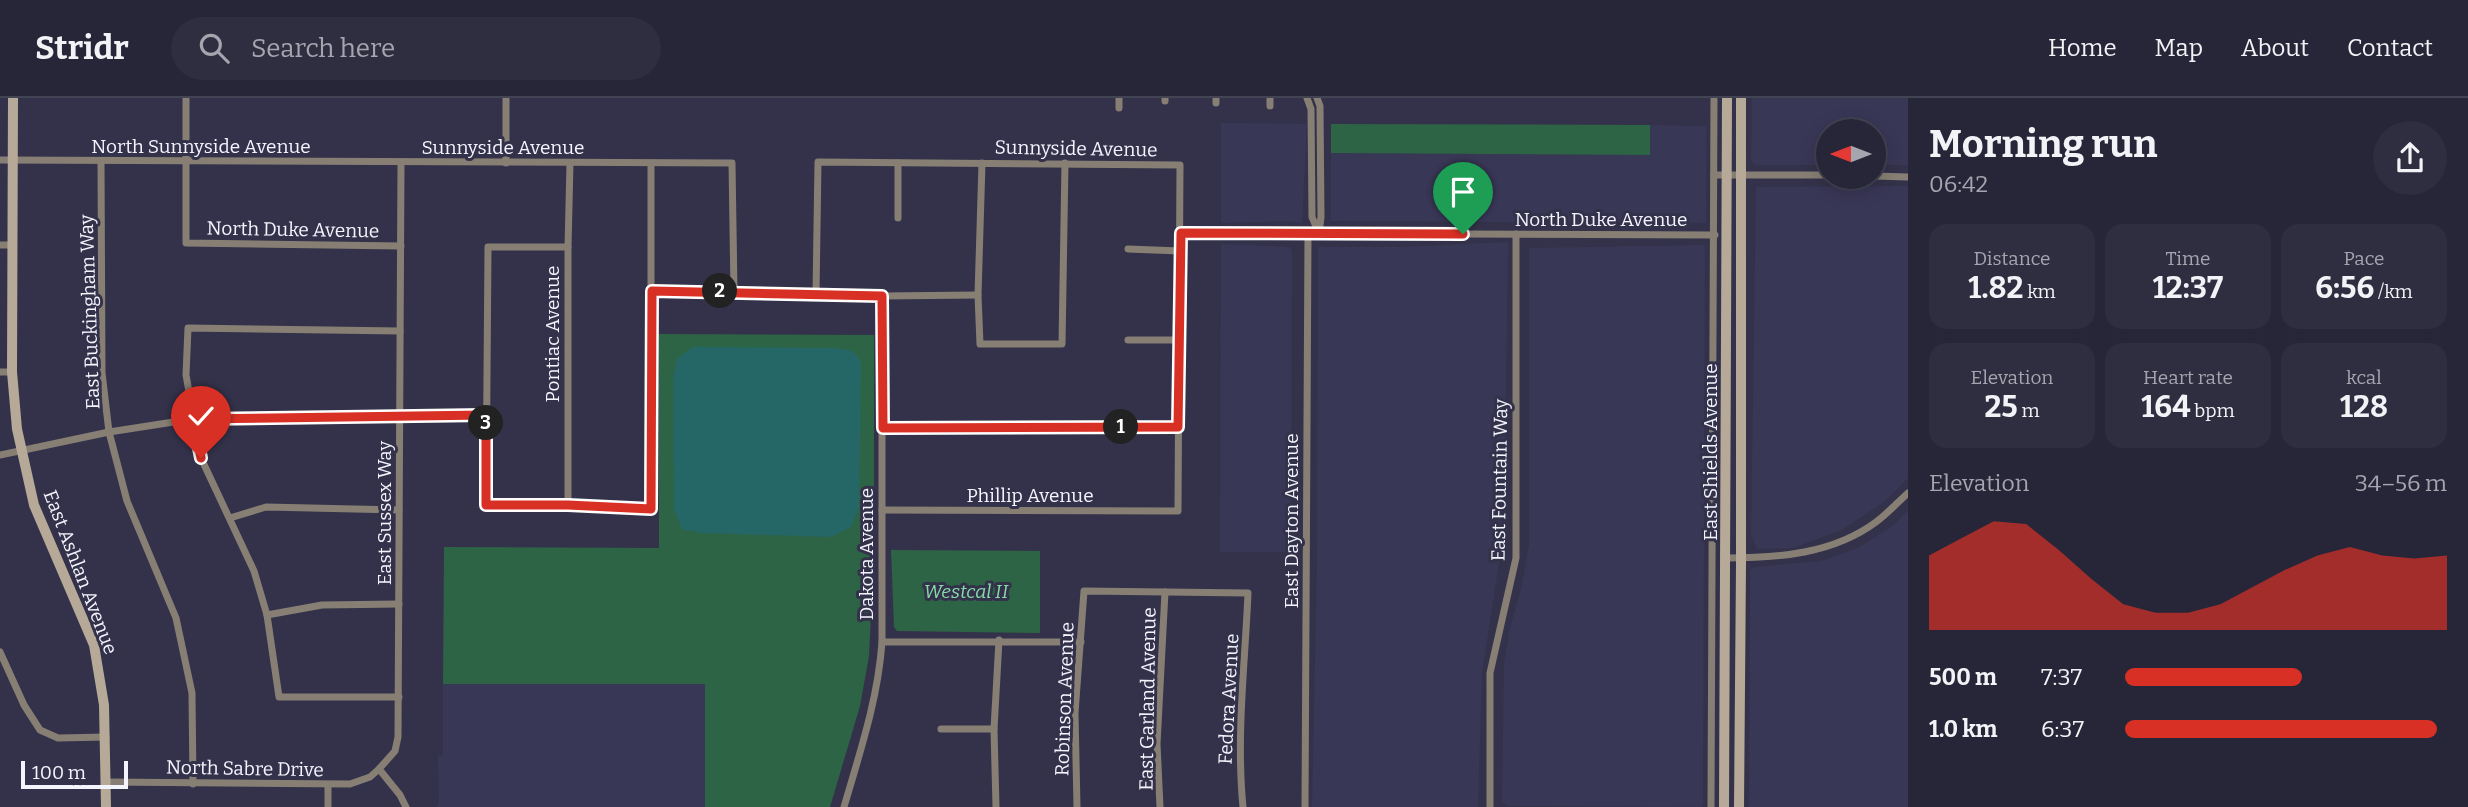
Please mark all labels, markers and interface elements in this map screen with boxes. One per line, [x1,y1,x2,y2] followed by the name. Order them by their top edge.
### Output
[171,17,661,80] search box
[35,28,129,68] text: Stridr
[195,29,233,67] icon: search
[251,33,395,64] text: Search here
[2048,34,2117,62] text: Home
[2155,34,2203,62] text: Map
[2241,34,2309,62] text: About
[2347,34,2433,62] text: Contact
[1816,119,1886,189] north arrow
[1816,119,1886,189] map controls
[1929,121,2157,167] text: Morning run
[2373,121,2447,195] button: share
[91,135,311,158] street label: North Sunnyside Avenue
[422,136,584,159] street label: Sunnyside Avenue
[994,136,1158,161] street label: Sunnyside Avenue
[1433,162,1493,234] pin
[1929,170,1988,198] text: 06:42
[1444,173,1482,211] icon: arrive
[1515,208,1687,231] street label: North Duke Avenue
[75,213,104,410] street label: East Buckingham Way
[206,216,380,243] street label: North Duke Avenue
[1974,247,2050,270] text: Distance
[2166,247,2210,270] text: Time
[2343,247,2385,270] text: Pace
[541,266,564,402] street label: Pontiac Avenue
[1968,270,2023,306] text: 1.82
[2153,270,2223,306] text: 12:37
[2315,270,2374,306] text: 6:56
[702,274,738,308] pin: 2
[714,279,725,302] text: 2
[2023,280,2056,303] text: km
[2374,280,2413,303] text: /km
[1699,363,1722,541] street label: East Shields Avenue
[1971,366,2053,389] text: Elevation
[2143,366,2233,389] text: Heart rate
[2346,366,2382,389] text: kcal
[171,386,231,458] pin
[1984,389,2018,425] text: 25
[2141,389,2190,425] text: 164
[2340,389,2388,425] text: 128
[182,397,220,435] icon: check
[1487,398,1512,561] street label: East Fountain Way
[2018,399,2040,422] text: m
[2190,399,2235,422] text: bpm
[468,406,504,440] pin: 3
[1104,410,1138,444] pin: 1
[480,411,491,434] text: 3
[1116,415,1125,438] text: 1
[1280,433,1303,609] street label: East Dayton Avenue
[373,440,396,585] street label: East Sussex Way
[1929,469,2029,497] text: Elevation
[2355,469,2447,497] text: 34–56 m
[966,484,1094,507] street label: Phillip Avenue
[39,487,122,657] street label: East Ashlan Avenue
[855,488,878,620] street label: Dakota Avenue
[924,580,1009,603] park label: Westcal II
[1134,607,1161,791] street label: East Garland Avenue
[1050,621,1079,777] street label: Robinson Avenue
[1214,633,1243,765] street label: Fedora Avenue
[1929,663,1997,691] text: 500 m
[2041,663,2082,691] text: 7:37
[1929,715,1998,743] text: 1.0 km
[2041,715,2084,743] text: 6:37
[166,756,324,781] street label: North Sabre Drive
[21,758,128,790] scale bar
[32,761,86,784] text: 100 m

